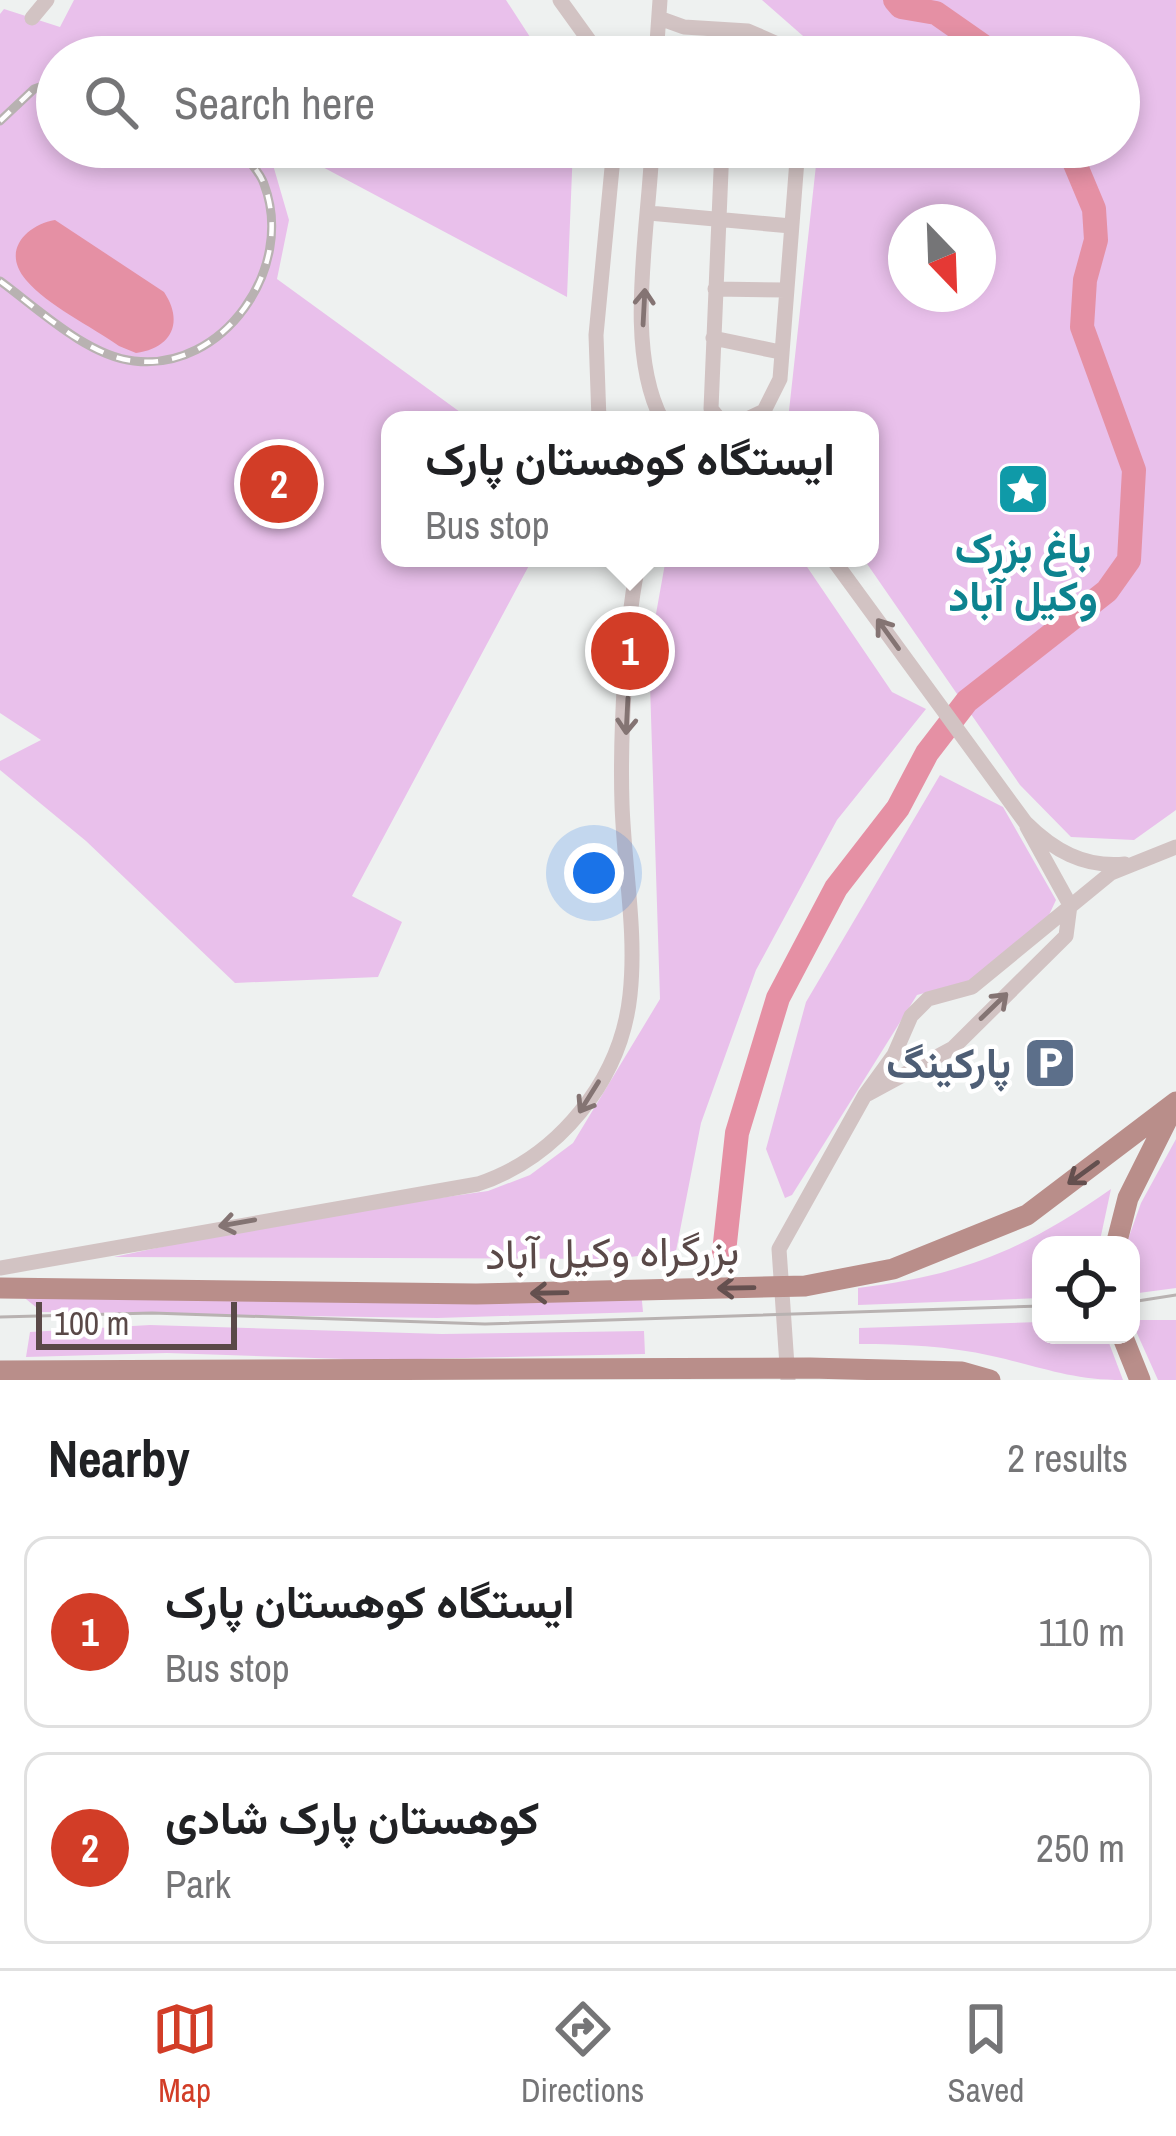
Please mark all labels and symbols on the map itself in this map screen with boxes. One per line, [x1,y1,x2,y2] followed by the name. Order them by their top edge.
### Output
[888,204,996,312] north arrow
[633,288,656,327] one-way arrow
[240,439,318,529] pin: 2
[995,461,1051,517] place icon: باغ بزرک وکیل آباد
[948,520,1098,624] place label: باغ بزرک وکیل آباد
[591,606,669,696] pin: 1
[876,618,902,651] one-way arrow
[615,696,638,735] one-way arrow
[564,843,624,903] your location
[979,992,1008,1021] one-way arrow
[886,1035,1011,1092] place label: پارکینگ
[1022,1035,1078,1091] parking icon: پارکینگ
[577,1079,601,1113] one-way arrow
[1067,1160,1100,1186] one-way arrow
[218,1212,257,1235] one-way arrow
[484,1222,740,1282] street label: بزرگراه وکیل آباد
[717,1277,756,1300] one-way arrow
[530,1281,569,1304] one-way arrow
[36,1296,237,1349] scale bar

